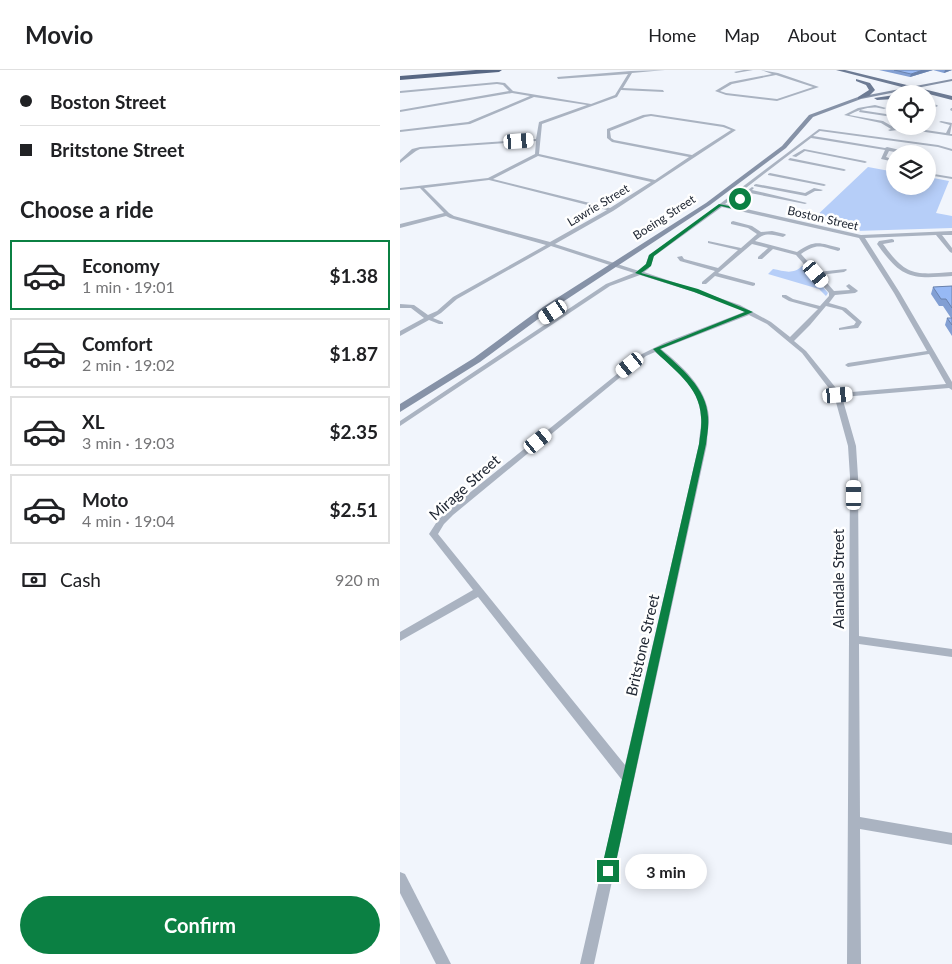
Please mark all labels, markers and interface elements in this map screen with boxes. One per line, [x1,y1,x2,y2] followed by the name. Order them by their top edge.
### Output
[25,20,93,49] text: Movio
[648,24,696,46] text: Home
[724,24,760,46] text: Map
[788,24,837,46] text: About
[865,24,927,46] text: Contact
[886,85,936,195] map controls
[886,85,936,135] button: locate
[50,90,166,113] text: Boston Street
[503,132,534,150] car
[50,138,184,161] text: Britstone Street
[886,145,936,195] button: layers
[564,180,632,229] street label: Lawrie Street
[729,188,751,210] route start
[630,191,699,243] street label: Boeing Street
[20,196,154,223] text: Choose a ride
[786,203,860,234] street label: Boston Street
[22,253,67,298] icon: car
[82,254,160,277] text: Economy
[800,258,831,290] car
[329,264,378,287] text: $1.38
[82,277,175,296] text: 1 min · 19:01
[536,297,569,327] car
[22,331,67,376] icon: car
[82,332,153,355] text: Comfort
[329,342,378,365] text: $1.87
[613,350,646,380] car
[82,355,175,374] text: 2 min · 19:02
[822,386,853,404] car
[22,409,67,454] icon: car
[82,410,105,433] text: XL
[329,420,378,443] text: $2.35
[521,426,554,456] car
[82,433,175,452] text: 3 min · 19:03
[425,450,504,524] street label: Mirage Street
[846,480,861,510] car
[22,487,67,532] icon: car
[82,488,128,511] text: Moto
[329,498,378,521] text: $2.51
[82,511,175,530] text: 4 min · 19:04
[829,528,847,629] street label: Alandale Street
[20,566,48,594] icon: cash
[60,568,101,591] text: Cash
[335,570,380,589] text: 920 m
[622,592,663,698] street label: Britstone Street
[626,854,708,888] callout: 3 min
[597,860,619,882] route end
[646,862,686,881] text: 3 min
[20,896,380,954] button: Confirm

